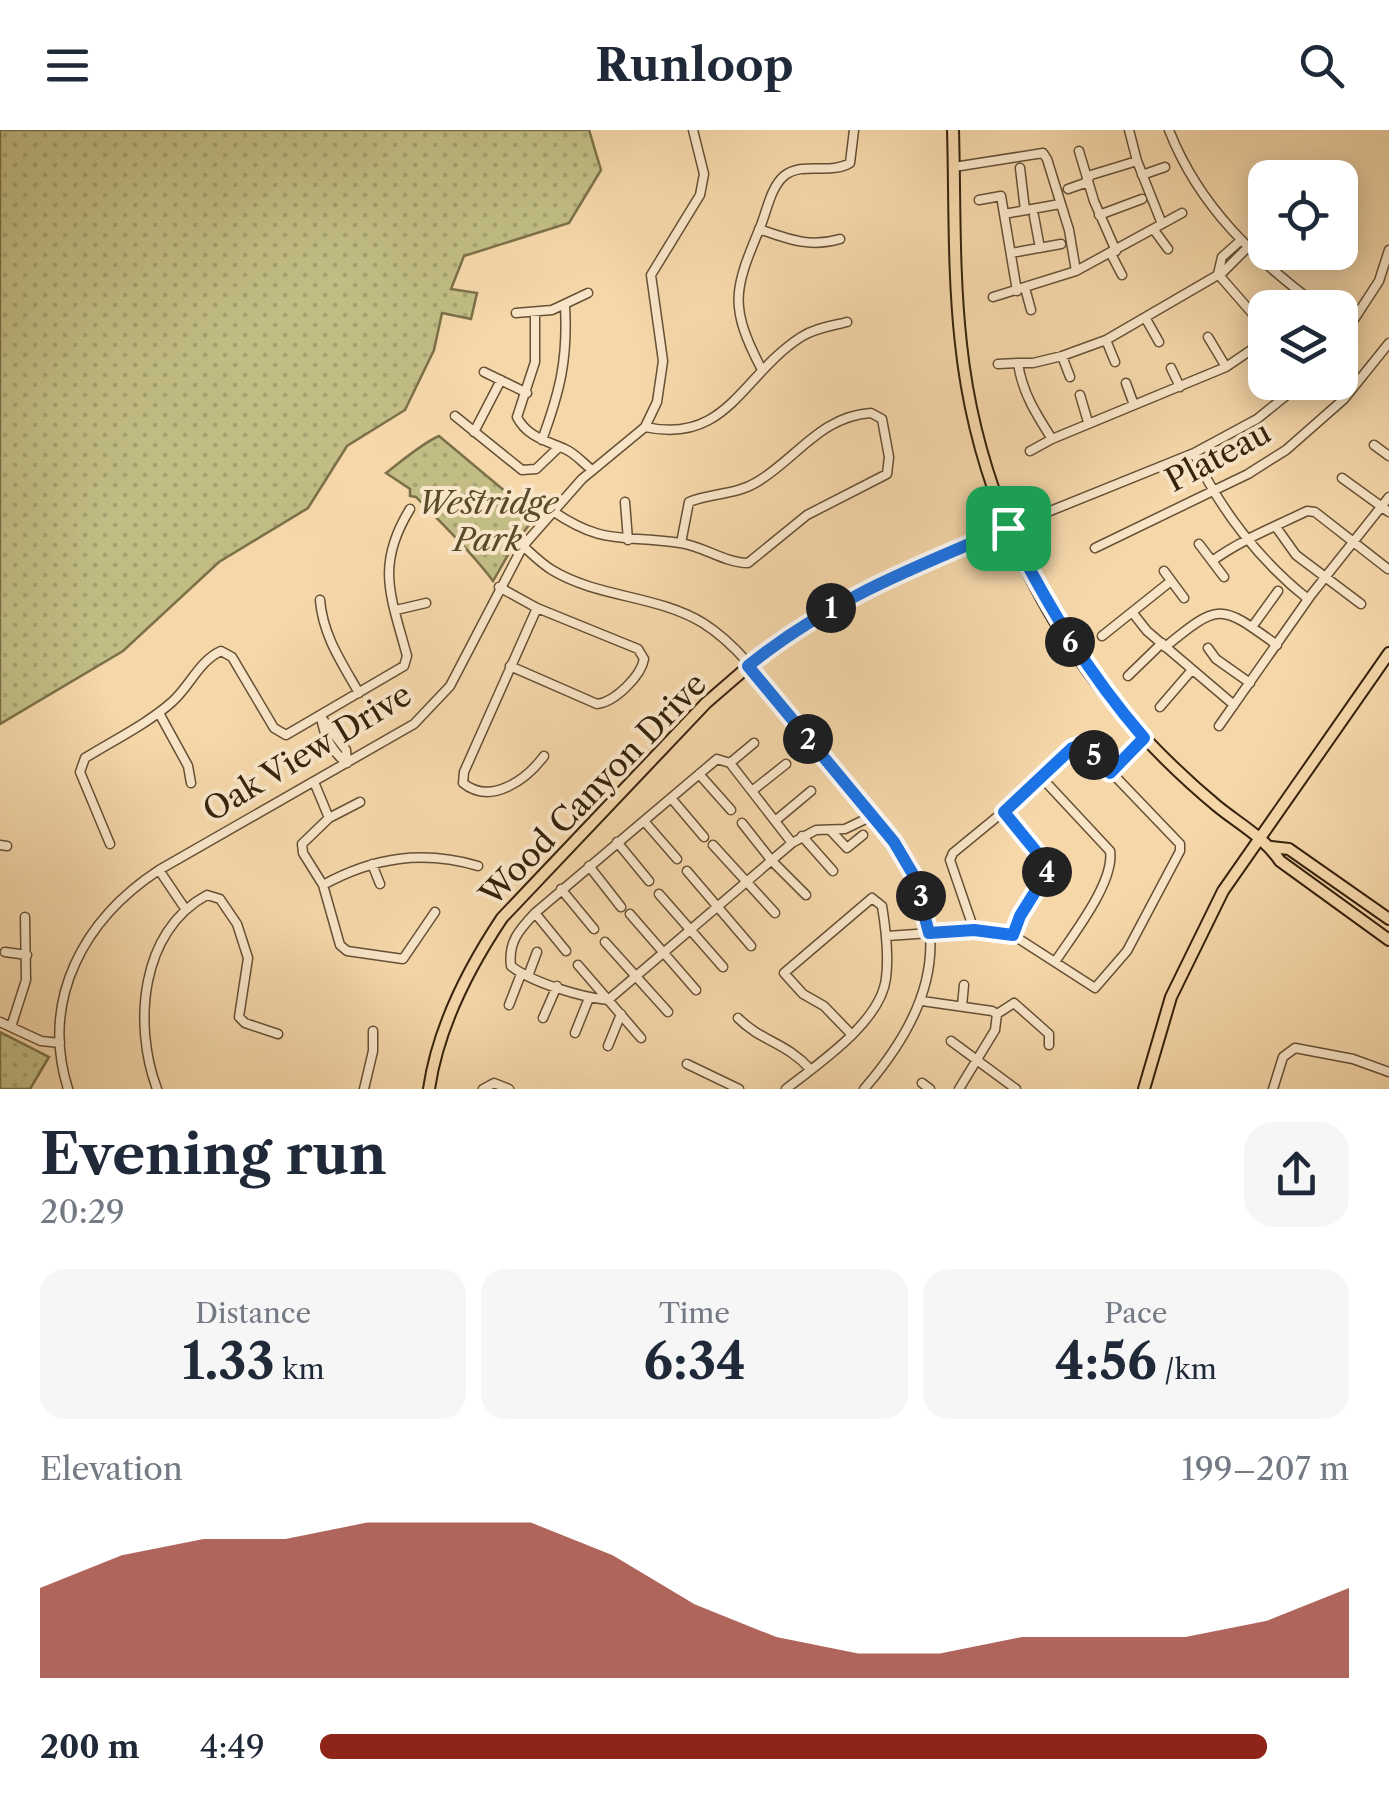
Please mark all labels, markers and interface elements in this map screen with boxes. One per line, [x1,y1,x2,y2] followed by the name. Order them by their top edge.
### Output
[595,37,794,93] text: Runloop
[40,38,95,93] icon: menu
[1294,38,1349,93] icon: search
[1248,160,1358,400] map controls
[1248,160,1358,270] button: locate
[1248,290,1358,400] button: layers
[1159,412,1277,500] street label: Plateau
[418,483,560,559] park label: Westridge Park
[966,486,1051,571] pin
[981,501,1036,556] icon: arrive
[806,583,856,633] pin: 1
[825,591,837,625] text: 1
[1045,617,1095,667] pin: 6
[1062,625,1078,659] text: 6
[471,664,714,914] street label: Wood Canyon Drive
[196,675,418,829] street label: Oak View Drive
[783,714,833,764] pin: 2
[800,722,816,756] text: 2
[1069,730,1119,780] pin: 5
[1086,738,1102,772] text: 5
[1022,847,1072,897] pin: 4
[1039,855,1055,889] text: 4
[896,871,946,921] pin: 3
[913,879,929,913] text: 3
[40,1121,387,1188] text: Evening run
[1244,1122,1349,1227] button: share
[40,1192,125,1231] text: 20:29
[195,1296,311,1330] text: Distance
[659,1296,730,1330] text: Time
[1104,1296,1167,1330] text: Pace
[182,1330,275,1392] text: 1.33
[643,1330,746,1392] text: 6:34
[1055,1330,1157,1392] text: 4:56
[275,1352,324,1386] text: km
[1157,1352,1217,1386] text: /km
[40,1449,183,1488] text: Elevation
[1181,1449,1349,1488] text: 199–207 m
[40,1727,140,1766] text: 200 m
[200,1727,265,1766] text: 4:49

